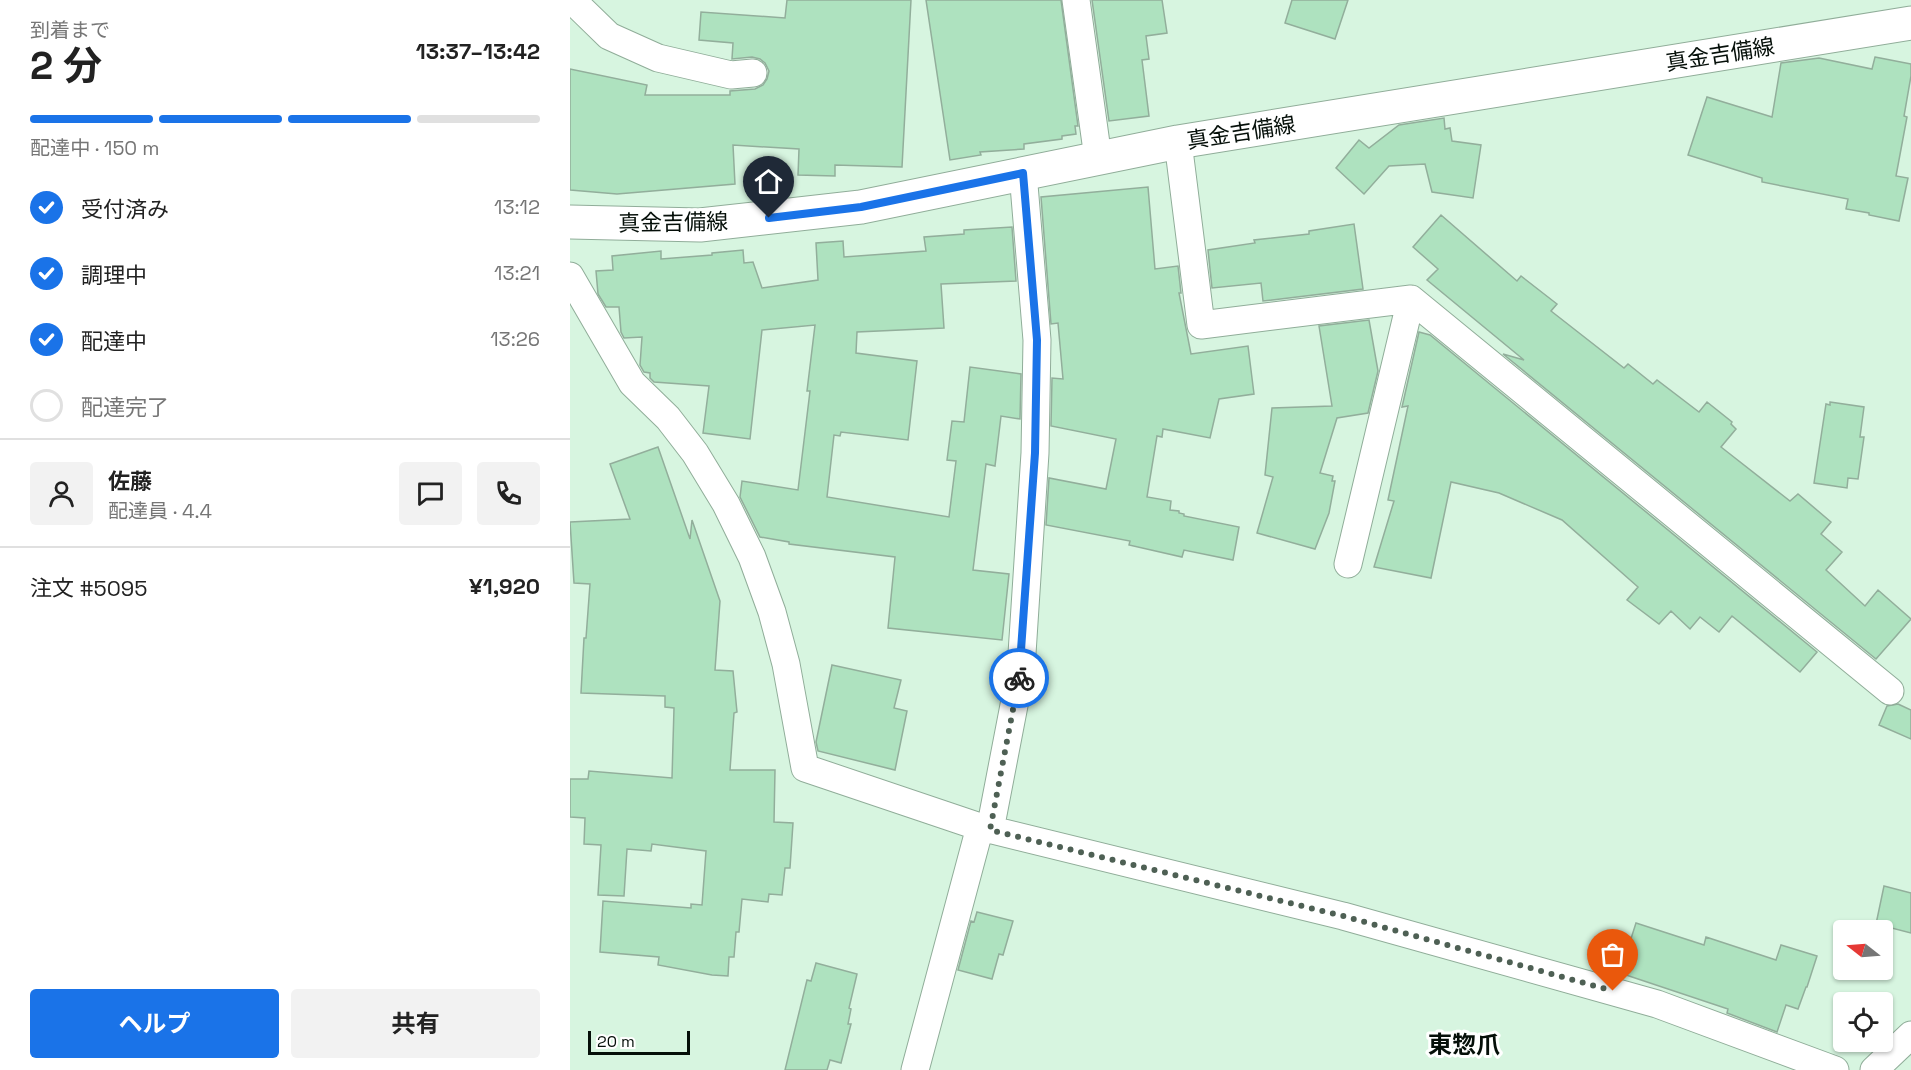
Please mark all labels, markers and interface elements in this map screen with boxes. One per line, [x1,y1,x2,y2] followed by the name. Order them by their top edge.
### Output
[30,17,110,43] text: 到着まで
[1663,32,1777,76] street label: 真金吉備線
[416,37,540,65] text: 13:37–13:42
[30,41,102,90] text: 2 分
[1184,110,1298,154] street label: 真金吉備線
[30,135,160,161] text: 配達中 · 150 m
[743,156,794,218] pin
[752,165,785,198] icon: home
[30,191,63,224] icon: check
[494,194,540,220] text: 13:12
[81,195,169,223] text: 受付済み
[618,207,728,237] street label: 真金吉備線
[30,257,63,290] icon: check
[494,260,540,286] text: 13:21
[81,261,147,289] text: 調理中
[30,323,63,356] icon: check
[490,326,540,352] text: 13:26
[81,327,147,355] text: 配達中
[81,393,169,421] text: 配達完了
[30,462,93,525] button: person
[399,462,462,525] button: chat
[477,462,540,525] button: phone
[108,467,152,495] text: 佐藤
[108,498,212,524] text: 配達員 · 4.4
[469,572,540,600] text: ¥1,920
[30,574,147,602] text: 注文 #5095
[989,648,1049,708] courier
[1003,662,1036,695] icon: bike
[1833,920,1893,980] north arrow
[1833,920,1893,1052] map controls
[1587,929,1638,991] pin
[1596,938,1629,971] icon: bag
[30,989,279,1058] button: ヘルプ
[291,989,540,1058] button: 共有
[1833,992,1893,1052] button: locate
[588,1028,690,1056] scale bar
[1428,1029,1500,1060] district label: 東惣爪
[597,1031,635,1052] text: 20 m

